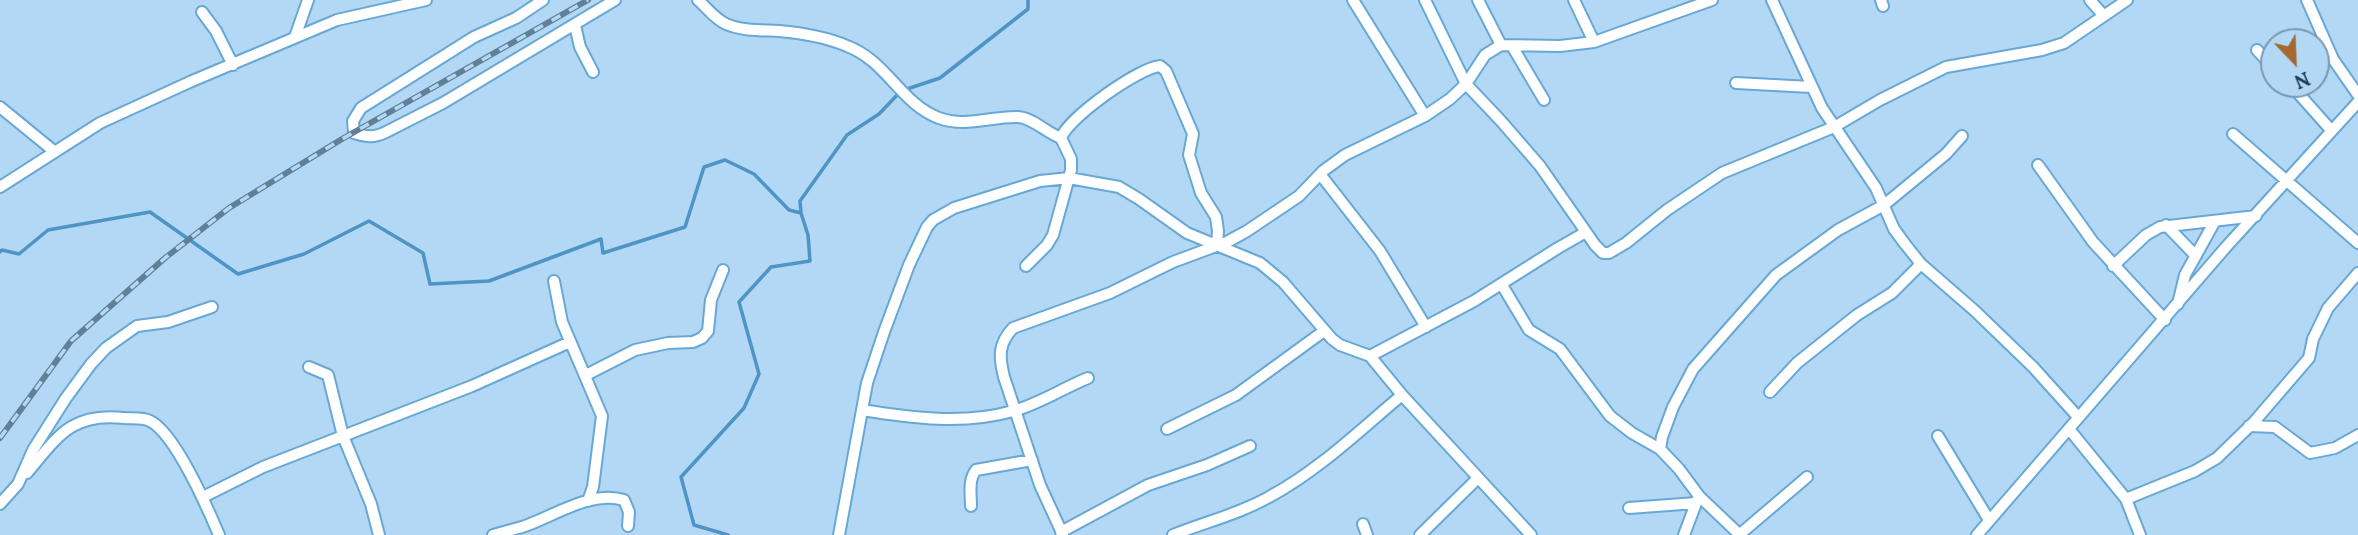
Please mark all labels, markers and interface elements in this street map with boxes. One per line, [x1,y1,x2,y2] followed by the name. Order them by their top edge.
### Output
[2260,28,2330,98] north arrow
[2291,67,2314,94] text: N

